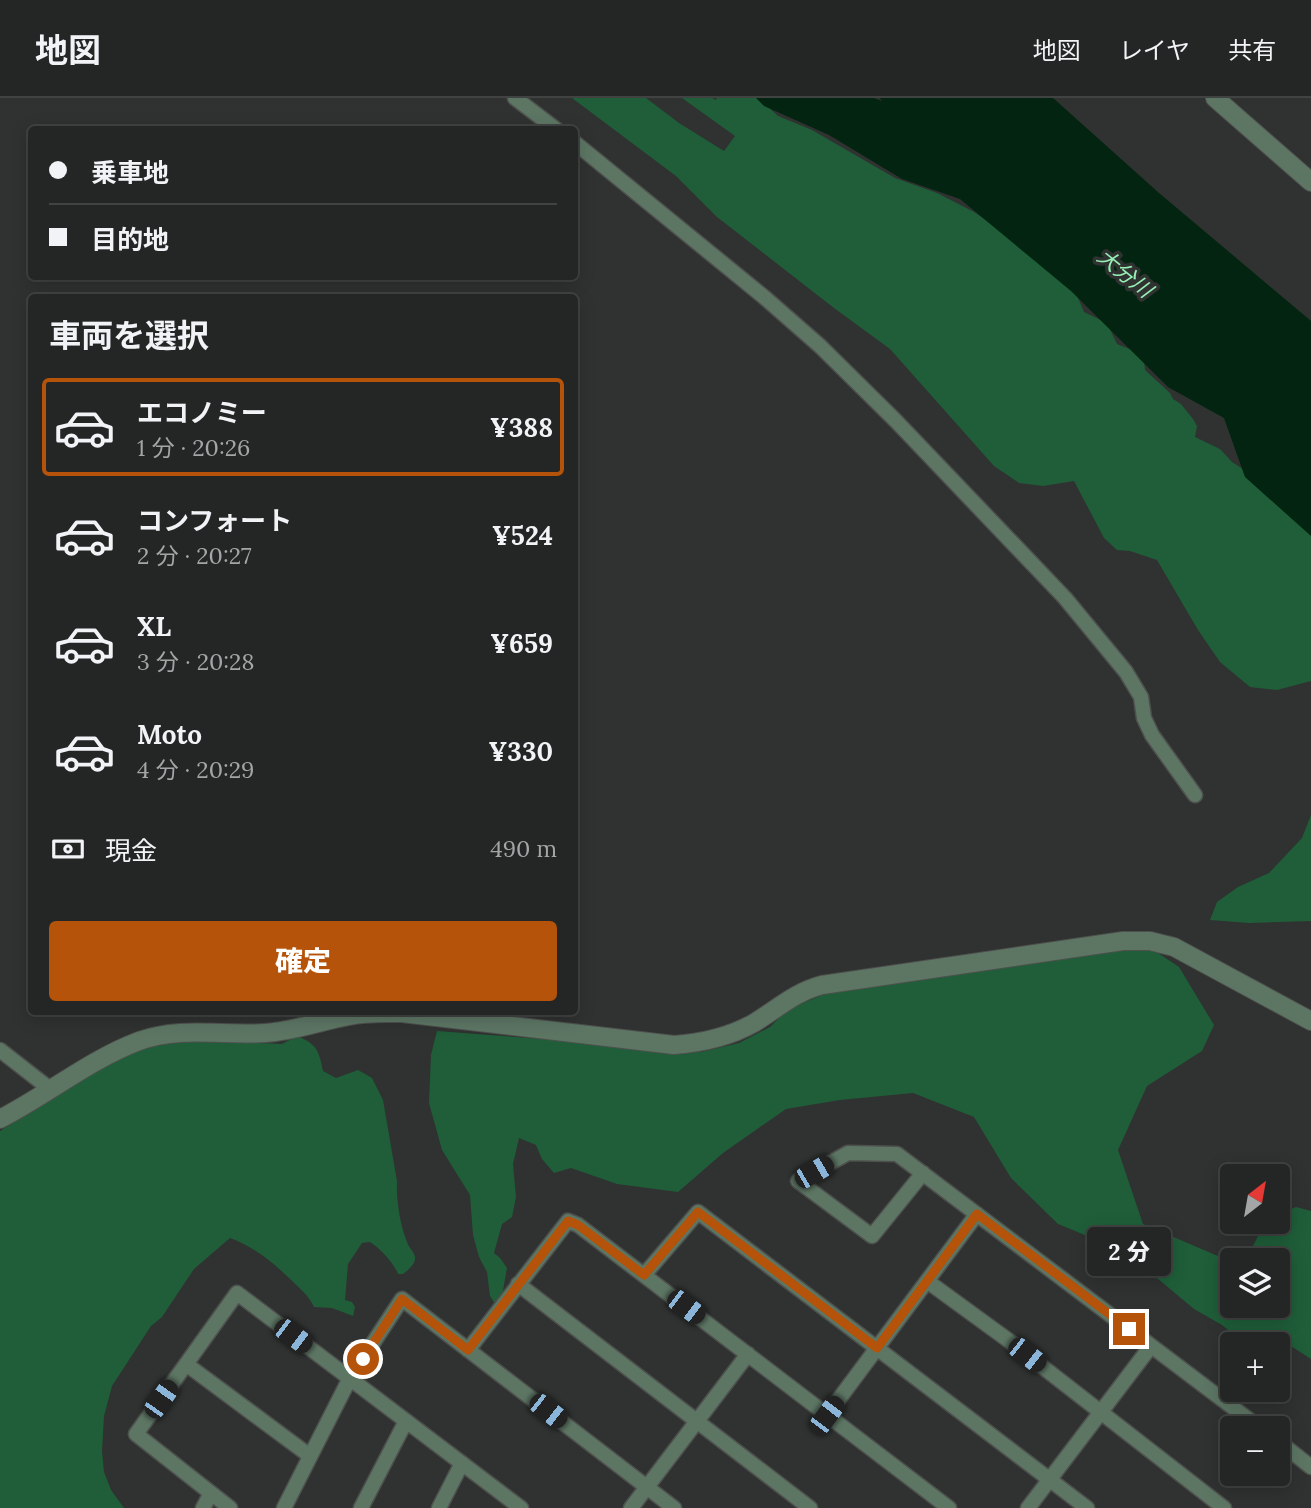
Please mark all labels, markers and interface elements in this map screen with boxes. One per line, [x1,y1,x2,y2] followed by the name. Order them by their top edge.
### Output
[35,29,101,71] text: 地図
[1033,35,1081,66] text: 地図
[1119,35,1190,66] text: レイヤ
[1228,35,1276,66] text: 共有
[91,156,169,189] text: 乗車地
[91,223,169,256] text: 目的地
[1092,243,1160,305] water label: 大分川
[49,315,209,356] text: 車両を選択
[53,396,116,459] icon: car
[137,396,267,429] text: エコノミー
[490,411,553,444] text: ¥388
[137,433,250,462] text: 1 分 · 20:26
[53,504,116,567] icon: car
[137,504,292,537] text: コンフォート
[492,519,553,552] text: ¥524
[137,541,252,570] text: 2 分 · 20:27
[137,610,171,643] text: XL
[53,612,116,675] icon: car
[490,627,553,660] text: ¥659
[137,647,254,676] text: 3 分 · 20:28
[137,718,202,751] text: Moto
[53,720,116,783] icon: car
[489,735,553,768] text: ¥330
[137,755,254,784] text: 4 分 · 20:29
[49,830,87,868] icon: cash
[105,834,157,867] text: 現金
[490,834,557,863] text: 490 m
[49,921,557,1001] button: 確定
[791,1152,838,1192] car
[1220,1164,1290,1234] north arrow
[1220,1164,1290,1486] map controls
[1087,1228,1171,1276] callout: 2 分
[1108,1237,1150,1266] text: 2 分
[1220,1248,1290,1318] button: layers
[663,1286,710,1328] car
[1113,1313,1145,1345] route end
[270,1315,317,1357] car
[1220,1332,1290,1402] button: +
[1004,1334,1051,1376] car
[347,1343,379,1375] route start
[141,1376,182,1422] car
[525,1390,572,1432] car
[806,1392,849,1438] car
[1220,1416,1290,1486] button: −

